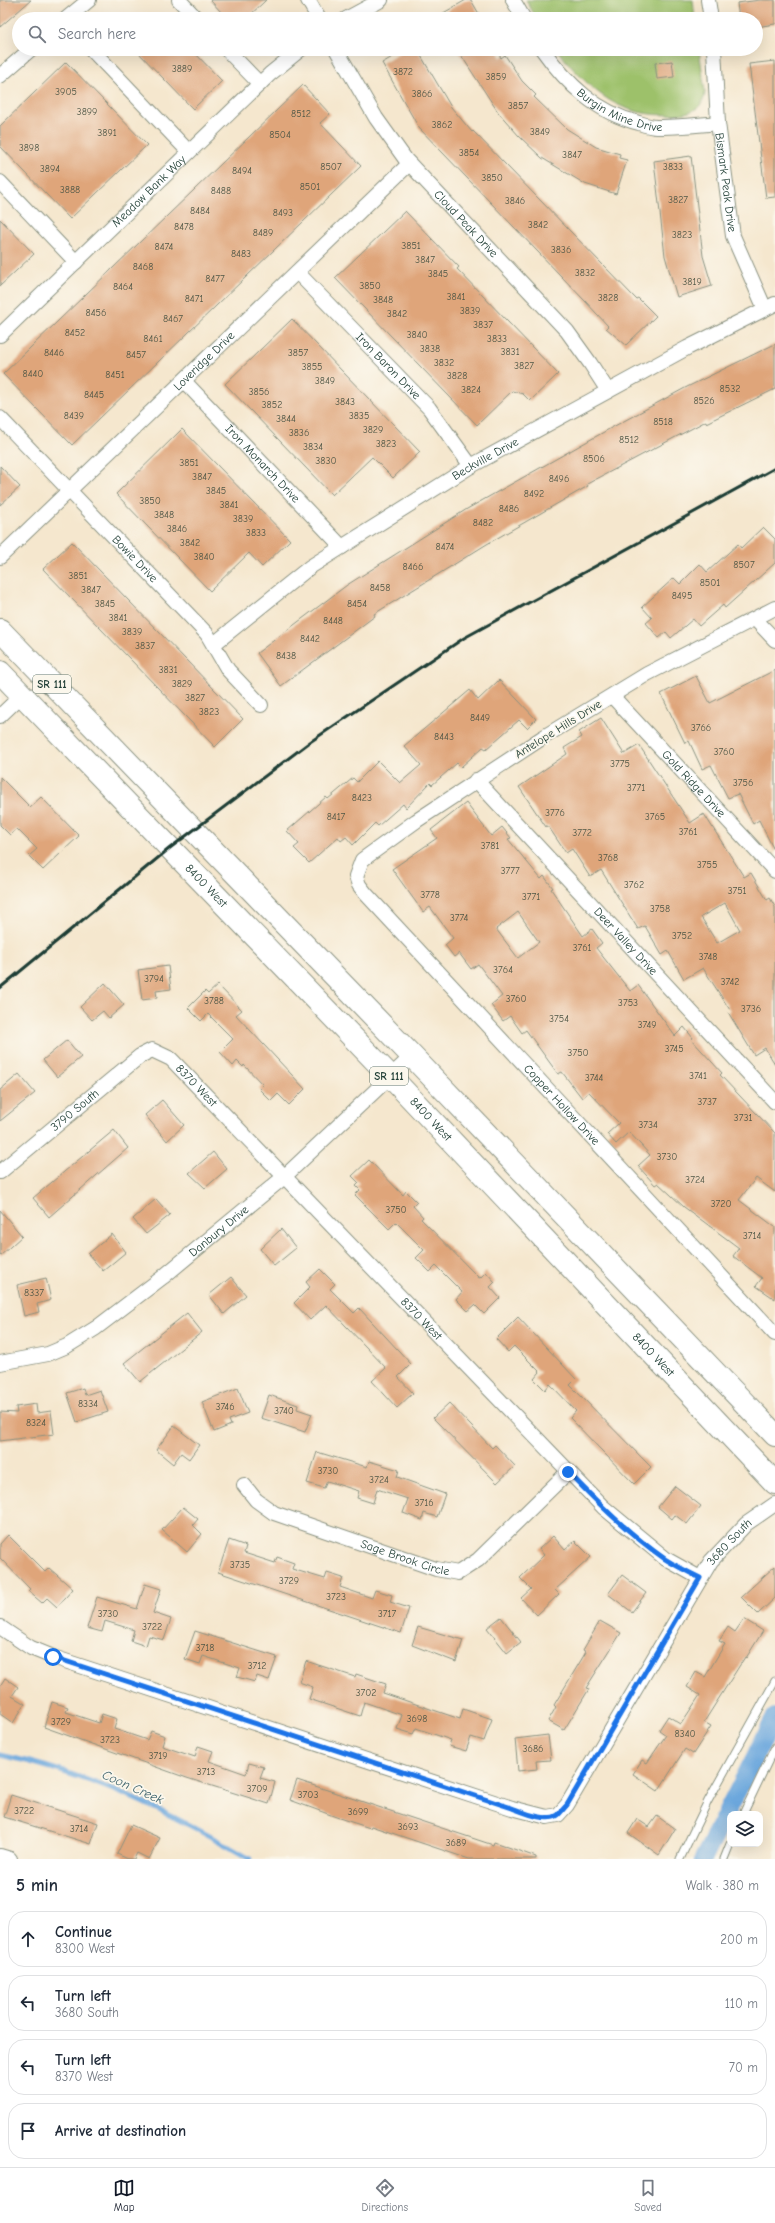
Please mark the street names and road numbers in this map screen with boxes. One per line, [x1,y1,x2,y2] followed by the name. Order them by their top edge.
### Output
[574,85,662,134] street label: Burgin Mine Drive
[712,132,739,233] street label: Bismark Peak Drive
[109,152,189,230] street label: Meadow Bank Way
[431,187,501,260] street label: Cloud Peak Drive
[171,329,237,393] street label: Loveridge Drive
[353,330,424,402] street label: Iron Baron Drive
[222,422,303,505] street label: Iron Monarch Drive
[449,435,521,483] street label: Beckville Drive
[109,532,161,585] street label: Bowie Drive
[33,675,71,693] road number: SR 111
[512,697,604,761] street label: Antelope Hills Drive
[659,747,728,820] street label: Gold Ridge Drive
[182,861,231,911] street label: 8400 West
[591,905,660,978] street label: Deer Valley Drive
[173,1061,220,1110] street label: 8370 West
[521,1061,603,1148] street label: Copper Hollow Drive
[370,1067,408,1085] road number: SR 111
[48,1086,102,1134] street label: 3790 South
[407,1095,455,1144] street label: 8400 West
[186,1202,251,1260] street label: Danbury Drive
[398,1295,445,1343] street label: 8370 West
[630,1330,678,1380] street label: 8400 West
[703,1515,754,1567] street label: 3680 South
[359,1537,451,1578] street label: Sage Brook Circle

